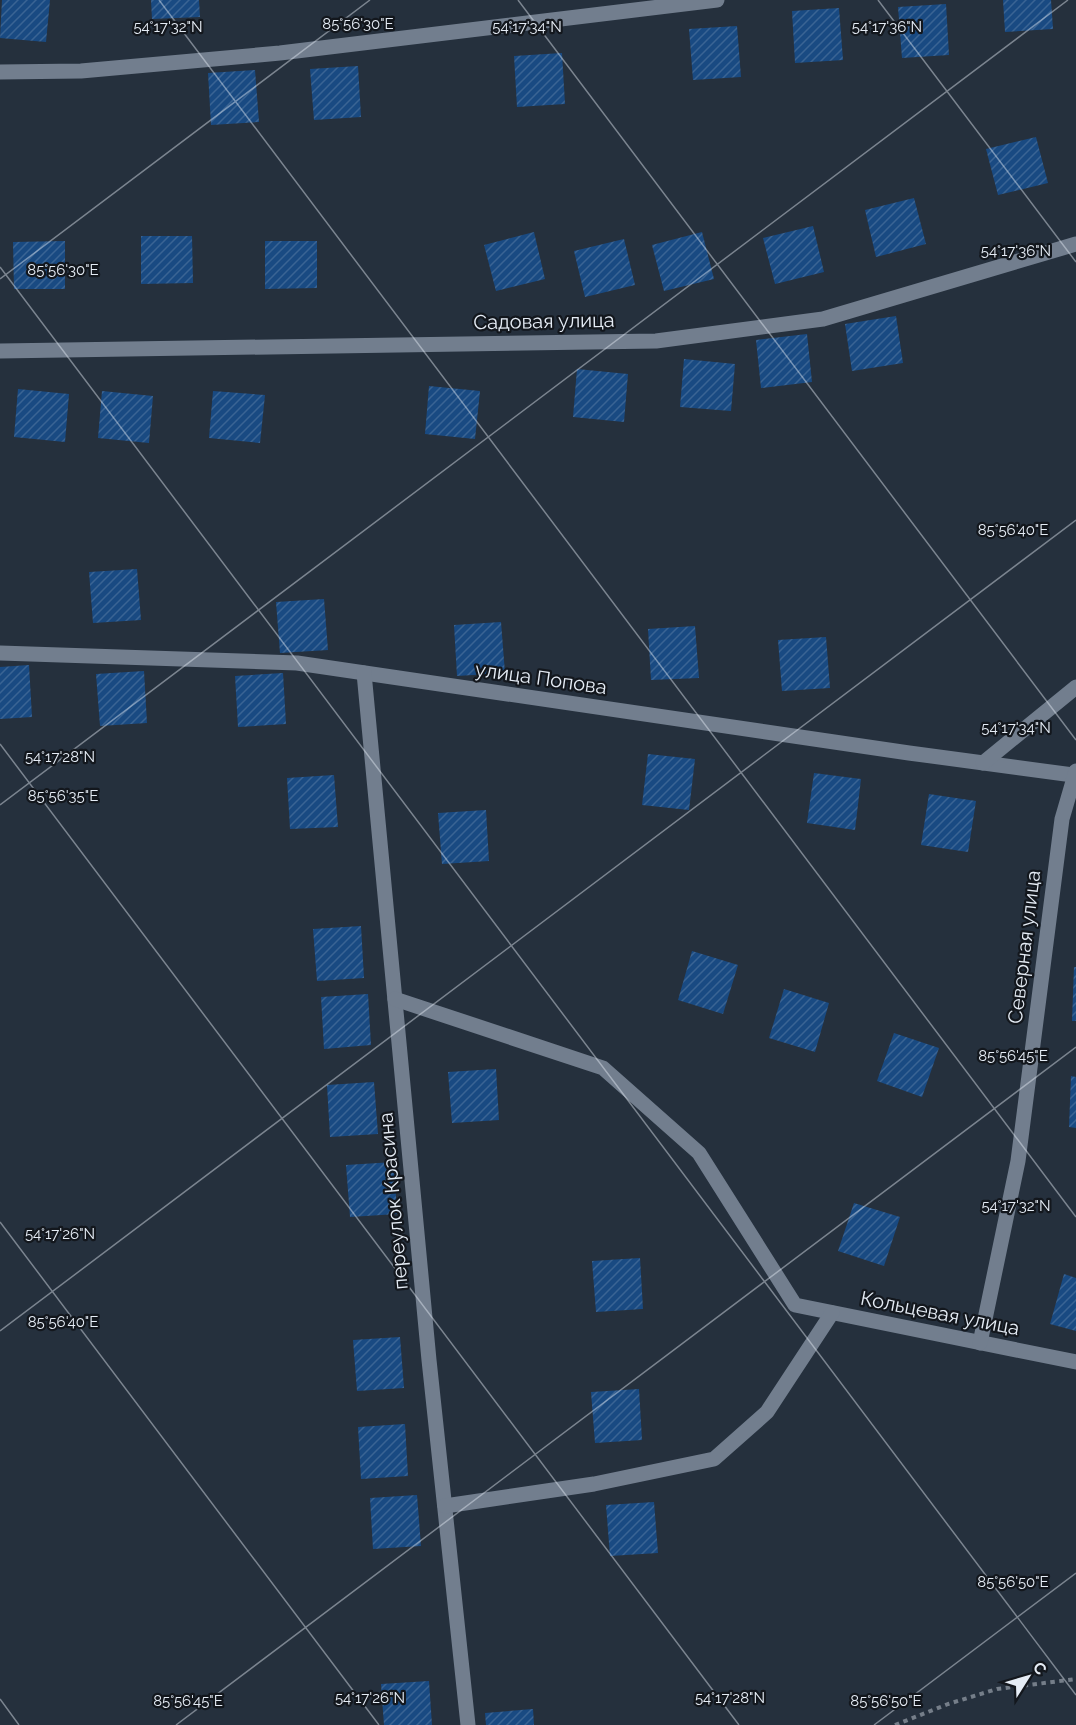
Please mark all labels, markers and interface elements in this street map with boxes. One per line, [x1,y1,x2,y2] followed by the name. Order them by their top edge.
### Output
[322,15,394,33] text: 85°56'30"E
[133,18,203,36] text: 54°17'32"N
[492,18,562,36] text: 54°17'34"N
[852,18,922,36] text: 54°17'36"N
[981,242,1051,260] text: 54°17'36"N
[27,261,99,279] text: 85°56'30"E
[473,308,615,334] street label: Садовая улица
[978,521,1048,539] text: 85°56'40"E
[474,657,608,699] street label: улица Попова
[981,719,1051,737] text: 54°17'34"N
[25,748,95,766] text: 54°17'28"N
[28,787,98,805] text: 85°56'35"E
[1003,869,1045,1025] street label: Северная улица
[978,1047,1048,1065] text: 85°56'45"E
[373,1111,413,1291] street label: переулок Красина
[981,1197,1051,1215] text: 54°17'32"N
[25,1225,95,1243] text: 54°17'26"N
[858,1286,1022,1340] street label: Кольцевая улица
[28,1313,98,1331] text: 85°56'40"E
[977,1573,1049,1591] text: 85°56'50"E
[998,1647,1058,1707] north arrow
[1029,1658,1050,1678] text: С
[335,1689,405,1707] text: 54°17'26"N
[695,1689,765,1707] text: 54°17'28"N
[153,1692,223,1710] text: 85°56'45"E
[850,1692,922,1710] text: 85°56'50"E

